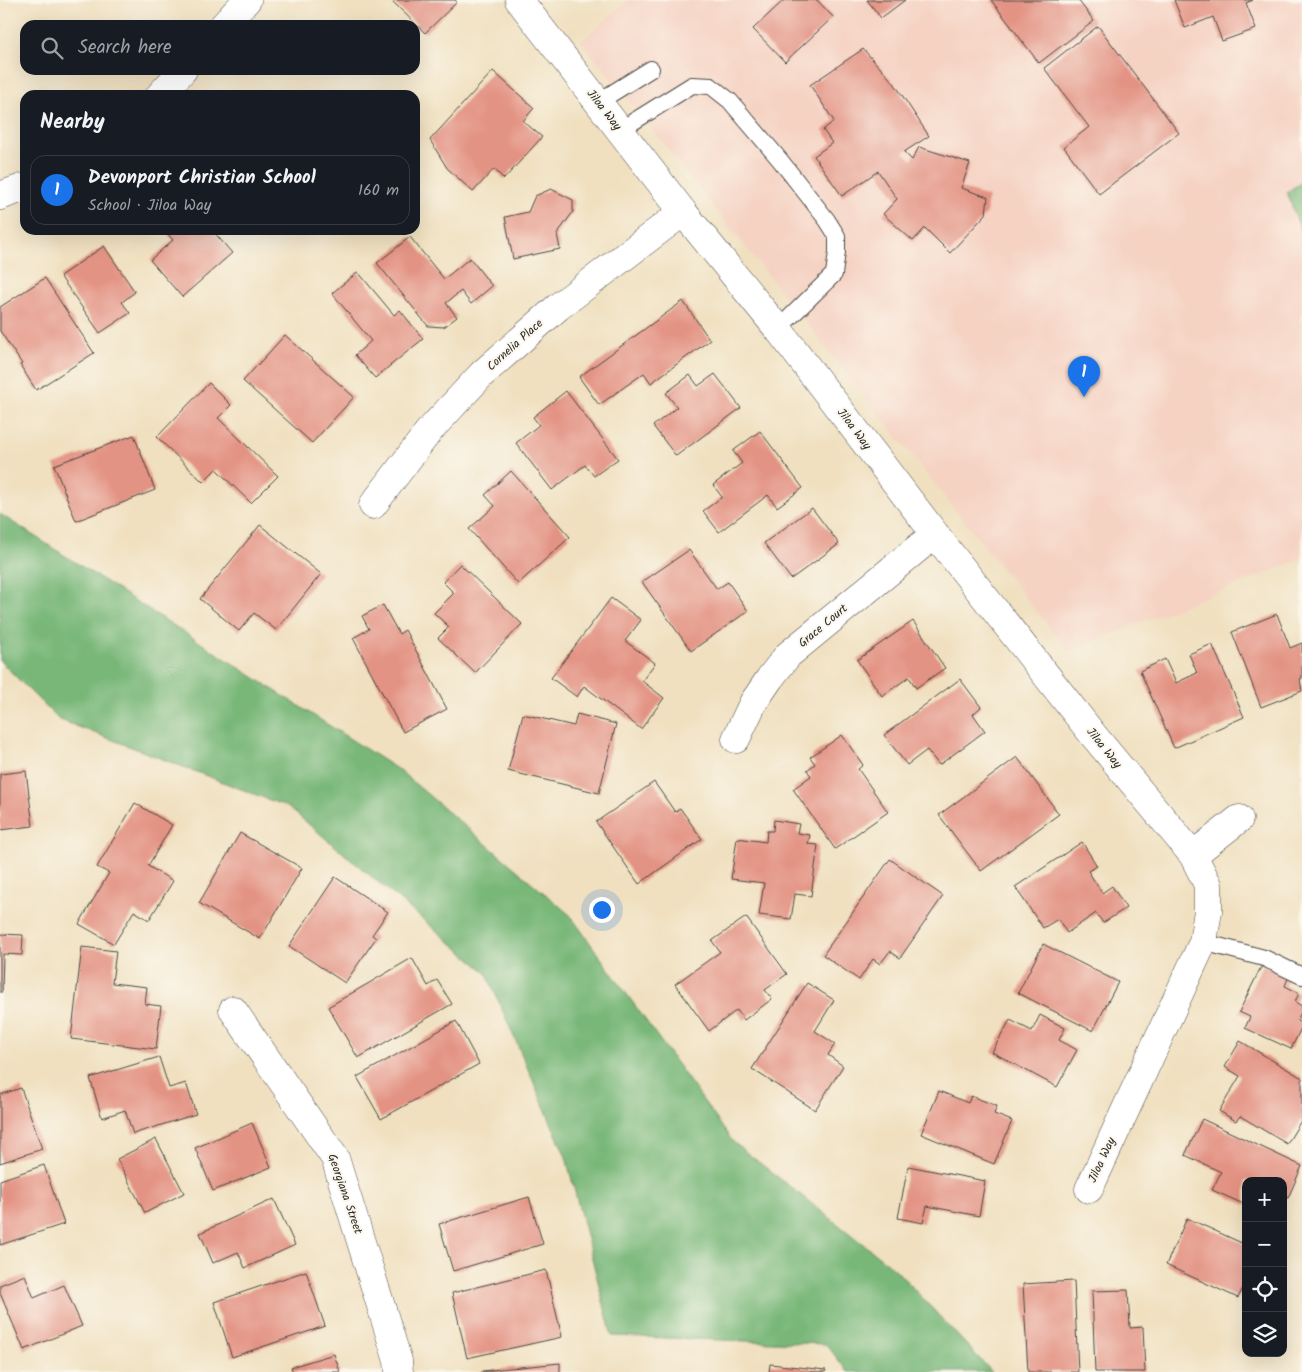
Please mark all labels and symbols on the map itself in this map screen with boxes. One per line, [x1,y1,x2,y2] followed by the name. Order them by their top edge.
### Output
[582,85,626,135] street label: Jiloa Way
[482,314,548,376] street label: Cornelia Place
[1068,356,1100,397] pin: 1
[832,404,876,454] street label: Jiloa Way
[794,599,852,652] street label: Grace Court
[1082,723,1127,773] street label: Jiloa Way
[589,897,615,923] your location
[1083,1134,1121,1186] street label: Jiloa Way
[322,1151,368,1237] street label: Georgiana Street

